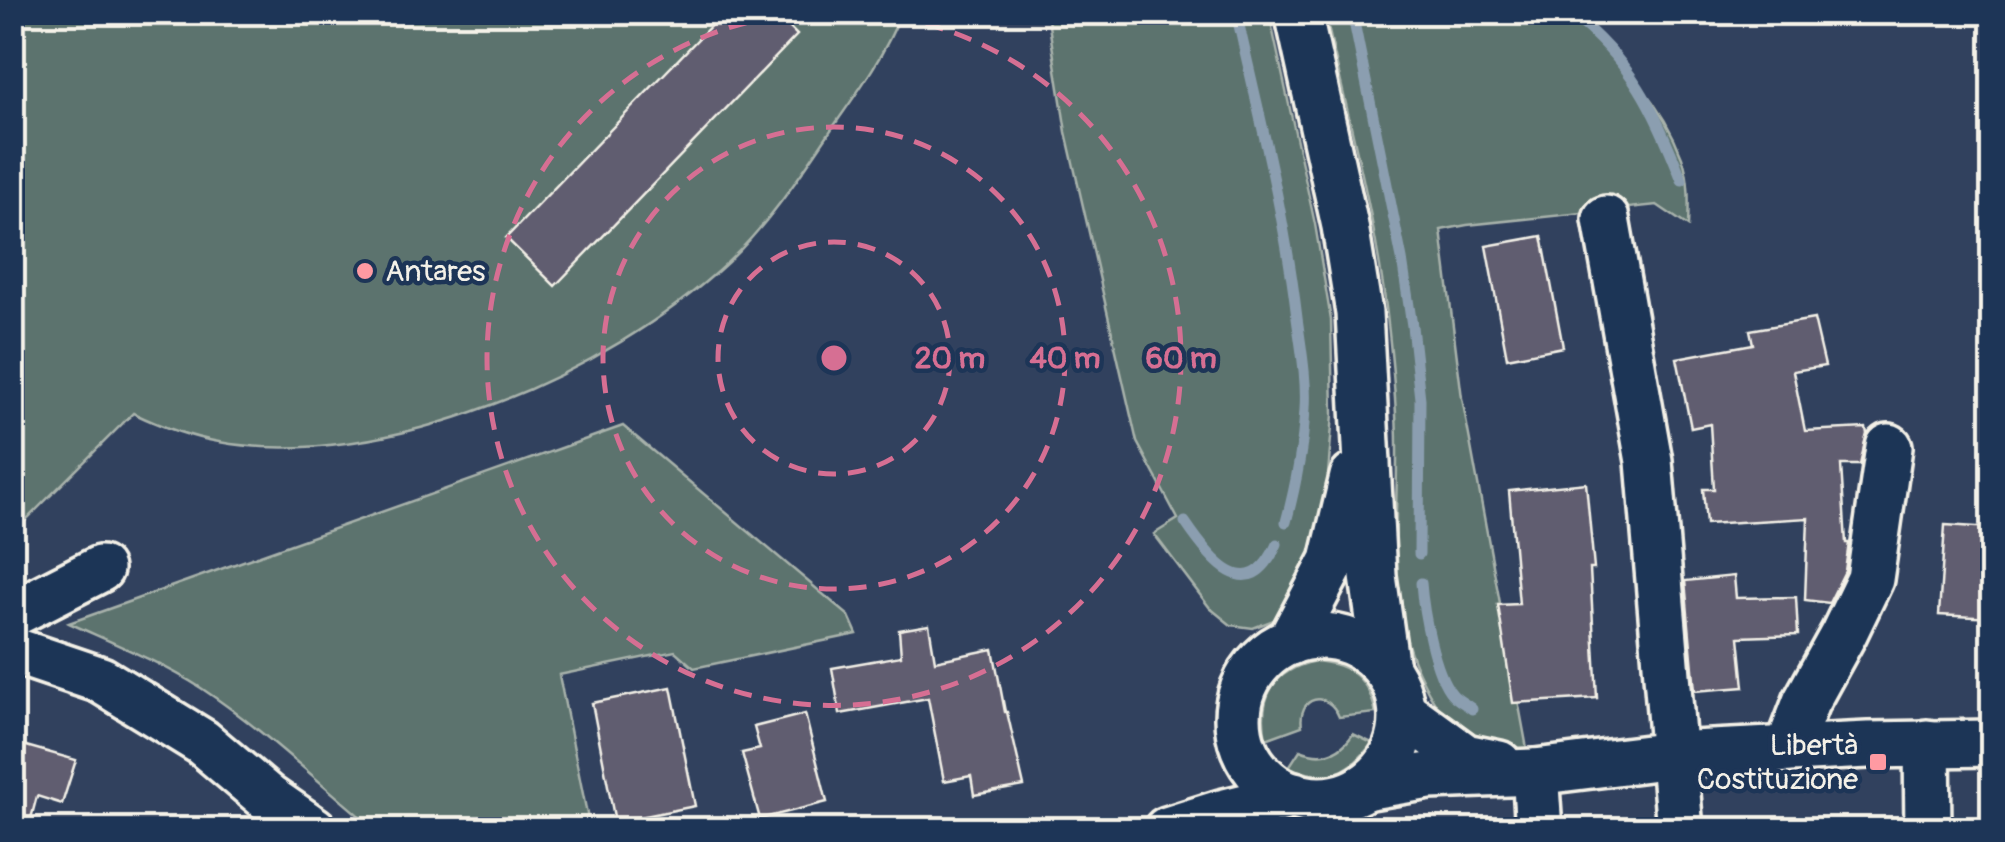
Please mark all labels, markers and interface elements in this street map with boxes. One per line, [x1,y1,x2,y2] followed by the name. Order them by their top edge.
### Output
[385,253,486,290] place label: Antares
[354,260,376,282] marker: Antares
[816,340,852,376] centre of rings
[915,340,985,377] text: 20 m
[1029,340,1101,377] text: 40 m
[1145,340,1217,377] text: 60 m
[1697,727,1858,798] place label: Libertà Costituzione
[1867,751,1889,773] marker: Libertà Costituzione

